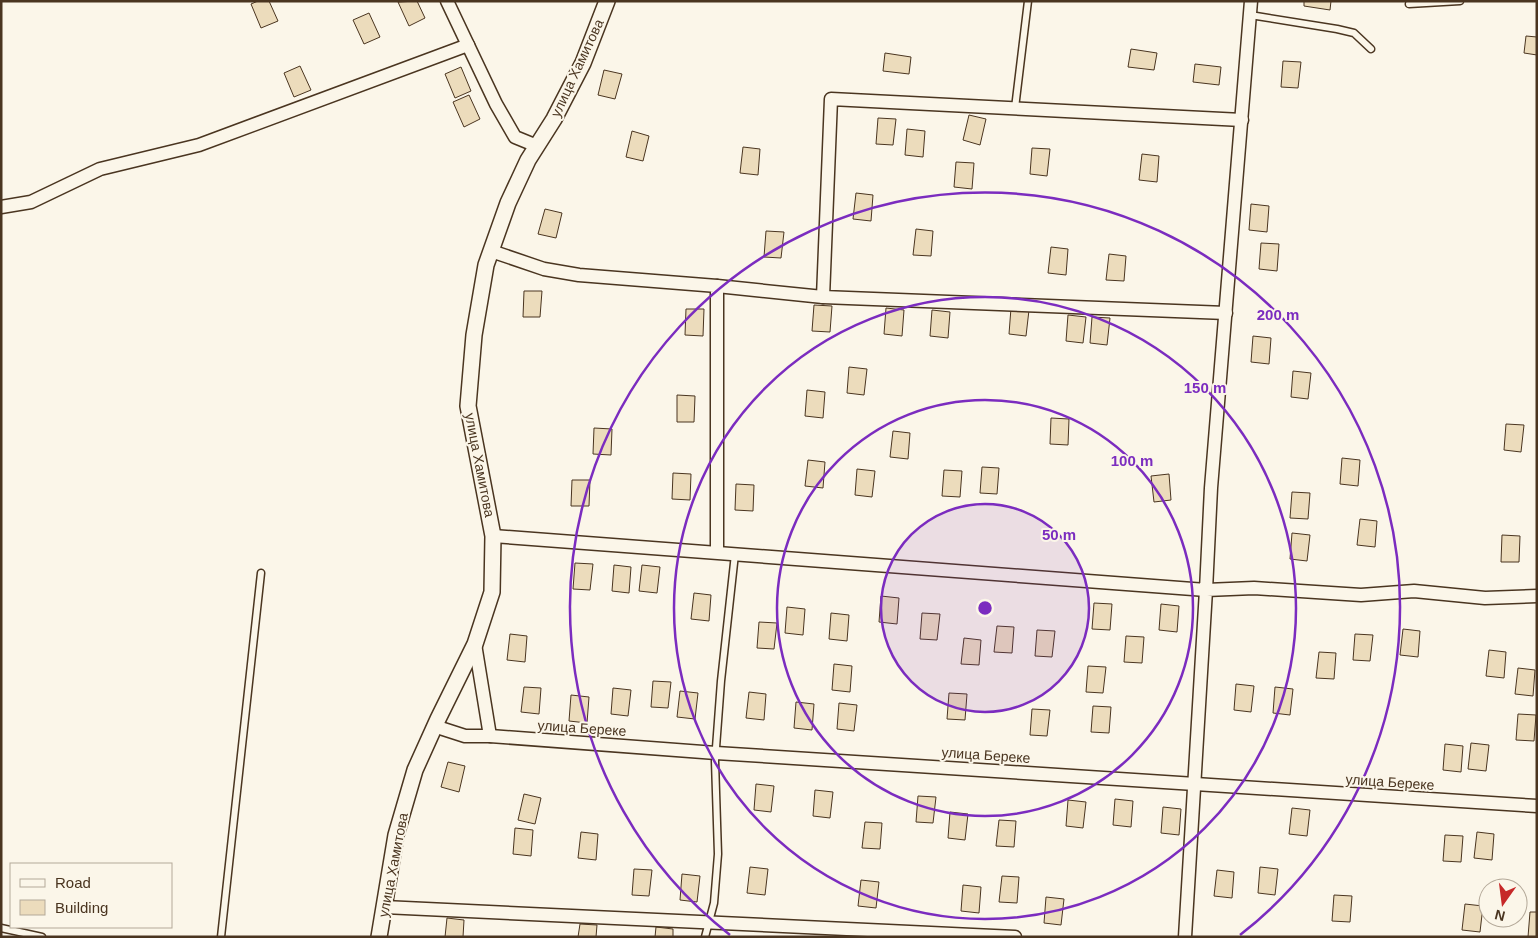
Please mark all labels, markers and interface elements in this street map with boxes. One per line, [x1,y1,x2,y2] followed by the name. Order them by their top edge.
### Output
[547,16,607,119] street label: улица Хамитова
[1257,306,1299,323] text: 200 m
[1184,379,1226,396] text: 150 m
[462,411,498,519] street label: улица Хамитова
[1111,452,1153,469] text: 100 m
[1042,526,1076,543] text: 50 m
[976,599,994,617] centre of rings
[537,717,627,739] street label: улица Береке
[941,744,1031,766] street label: улица Береке
[1345,771,1435,793] street label: улица Береке
[375,811,411,919] street label: улица Хамитова
[10,863,172,928] legend
[55,874,91,891] text: Road
[1478,878,1528,928] north arrow
[55,899,108,916] text: Building
[1493,907,1507,925] text: N

